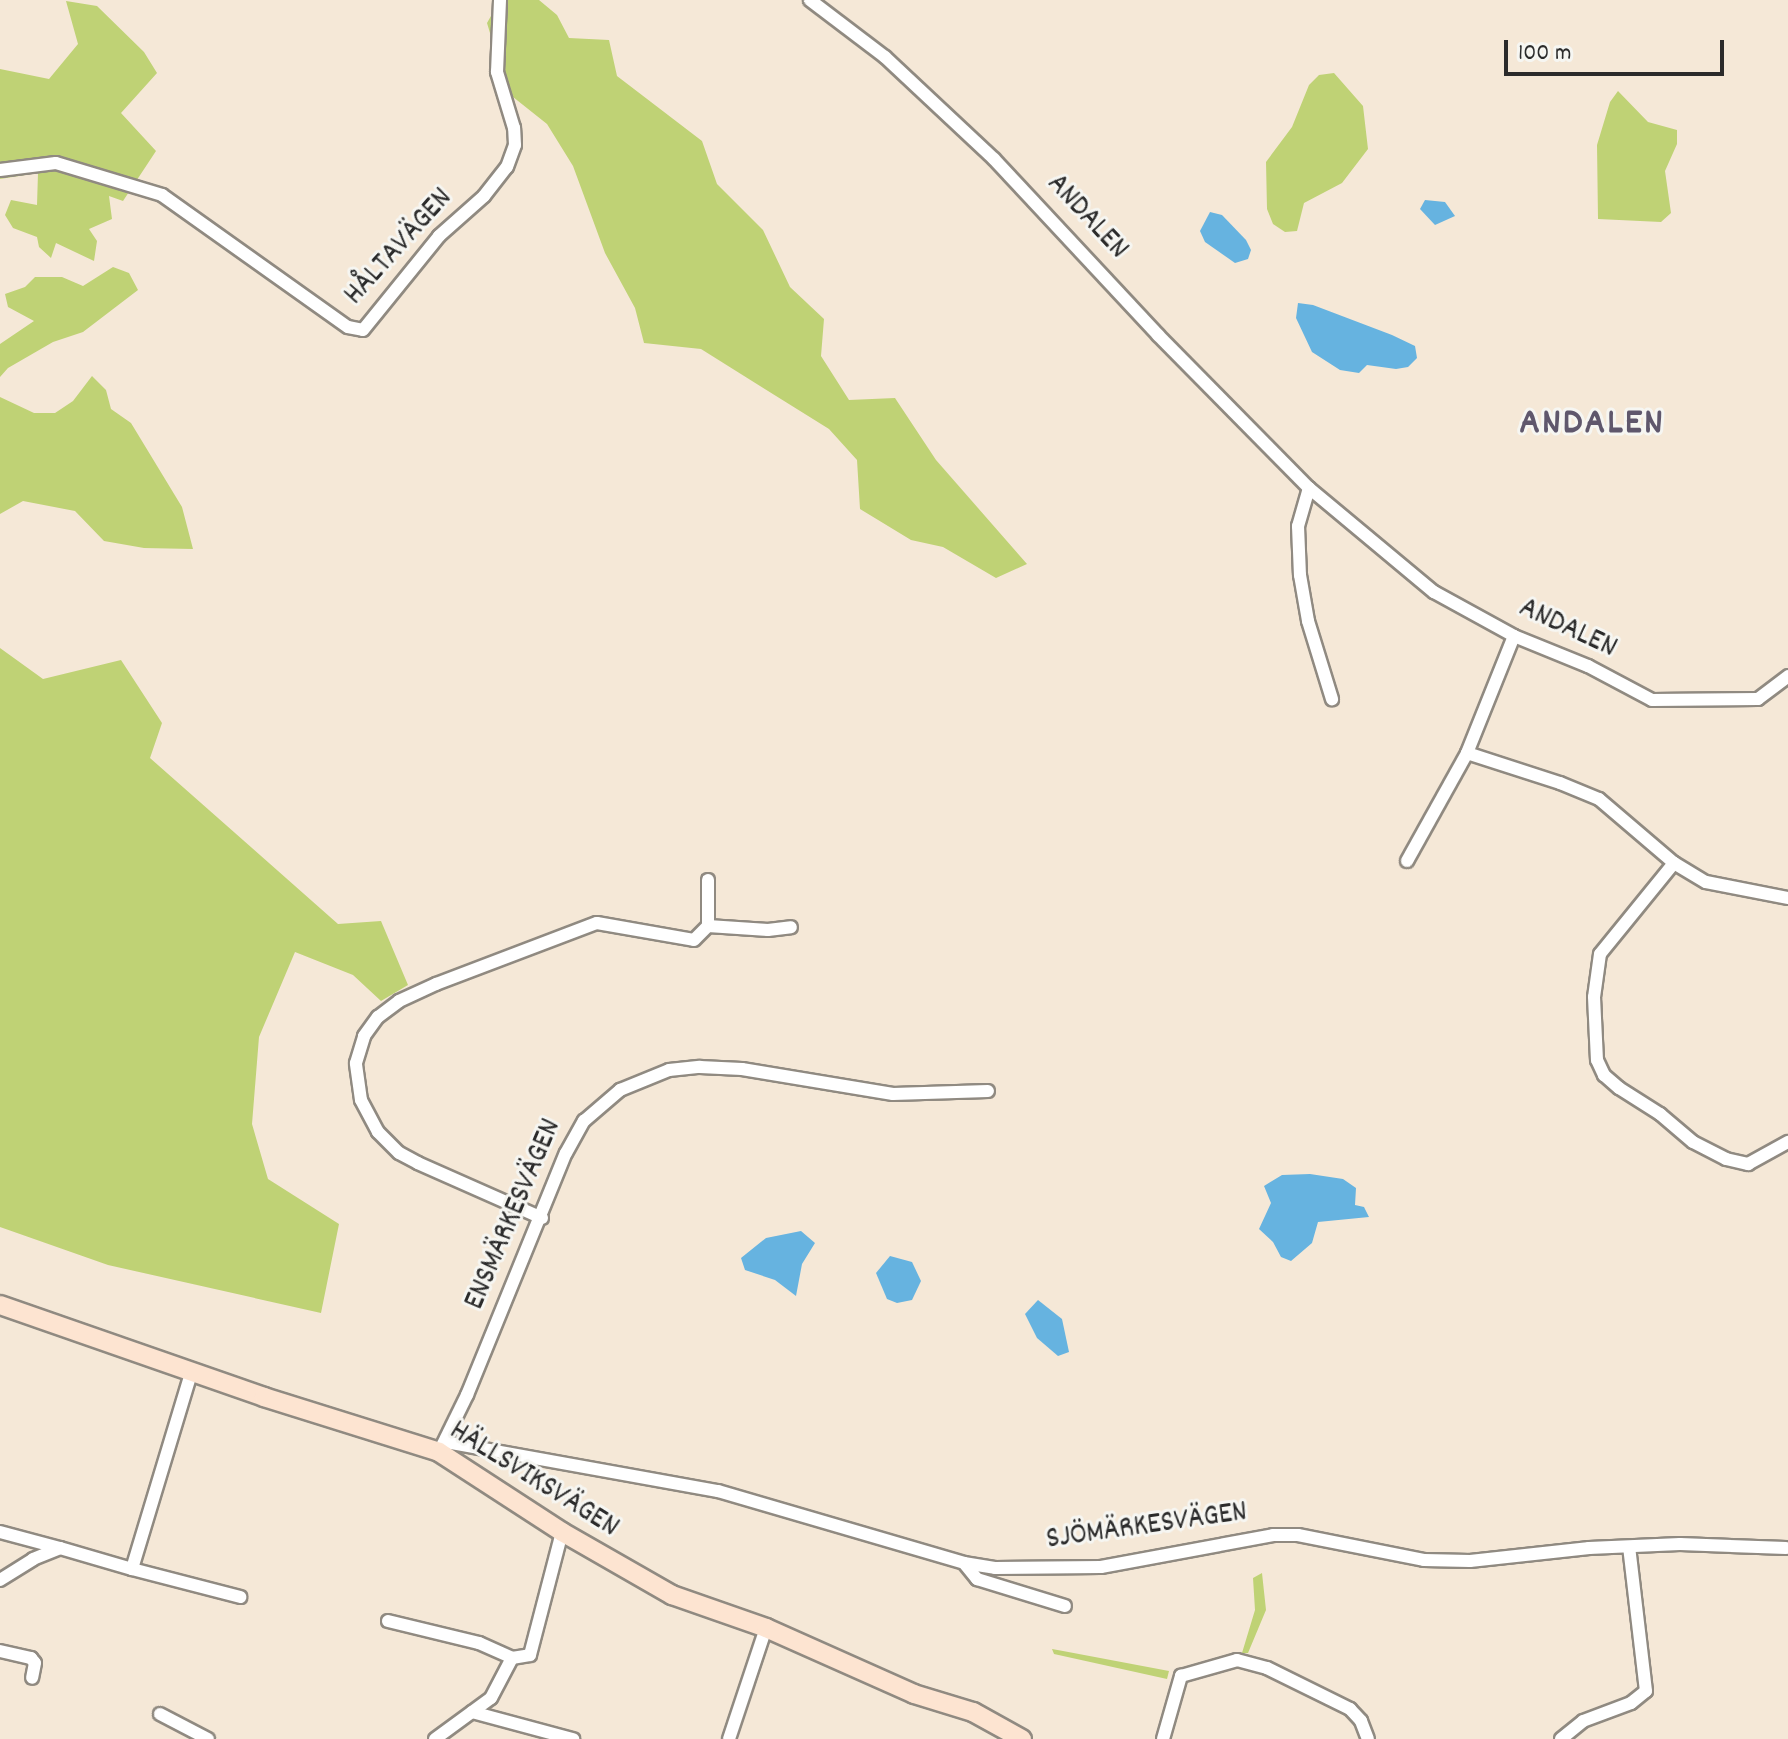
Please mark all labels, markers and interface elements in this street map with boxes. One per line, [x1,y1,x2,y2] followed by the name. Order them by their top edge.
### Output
[1508,24,1728,74] scale bar
[1518,37,1571,71] text: 100 m
[1037,168,1135,268] street label: ANDALEN
[338,182,462,314] street label: HÅLTAVÄGEN
[1519,402,1665,448] district label: ANDALEN
[1512,592,1622,668] street label: ANDALEN
[459,1114,571,1316] street label: ENSMÄRKESVÄGEN
[442,1415,624,1547] street label: HÄLLSVIKSVÄGEN
[1044,1496,1250,1560] street label: SJÖMÄRKESVÄGEN

